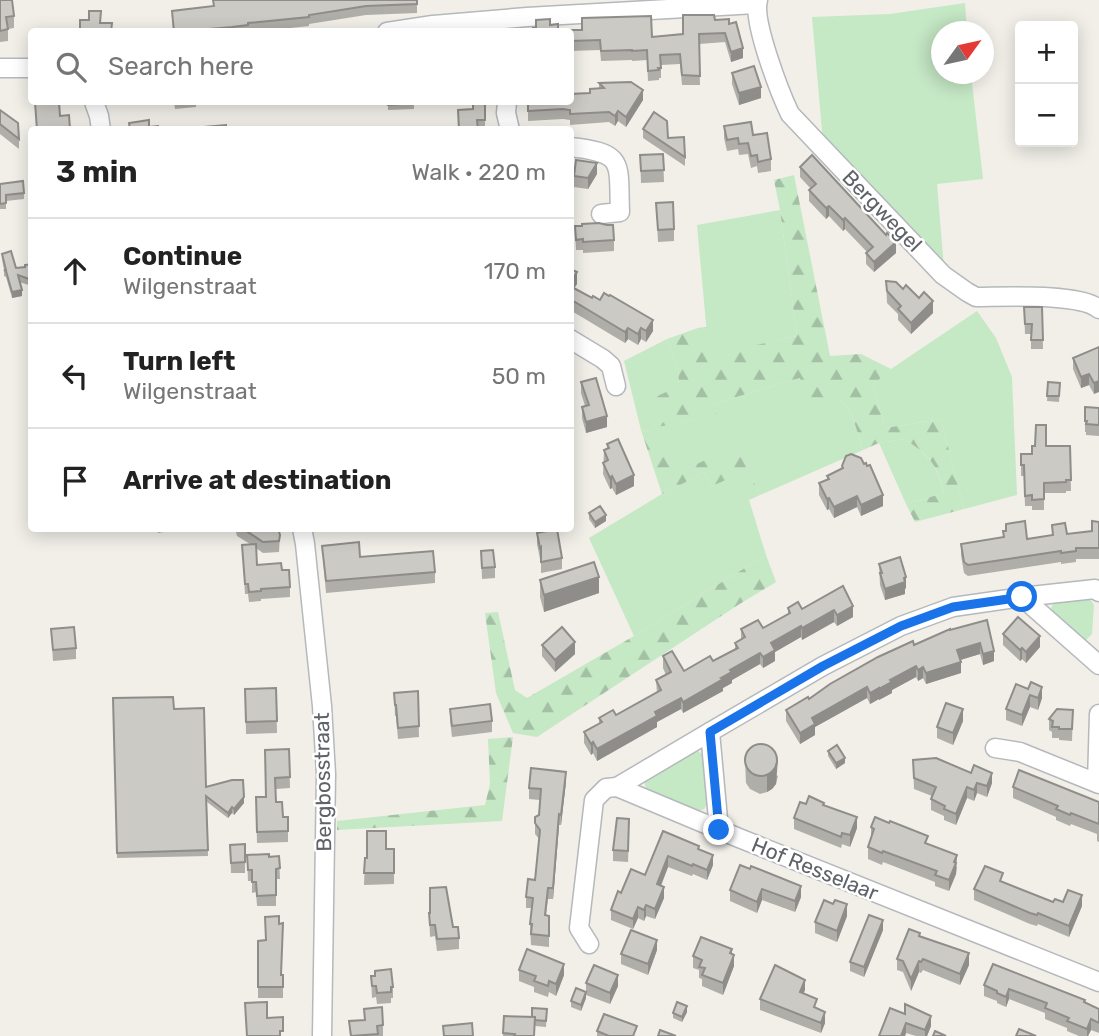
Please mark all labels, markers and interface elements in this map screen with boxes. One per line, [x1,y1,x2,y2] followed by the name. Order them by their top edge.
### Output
[931,21,994,84] north arrow
[1015,21,1078,147] map controls
[1015,21,1078,84] button: +
[28,28,574,105] search box
[52,48,90,86] icon: search
[108,51,254,82] text: Search here
[1015,84,1078,147] button: −
[56,154,138,190] text: 3 min
[412,158,546,186] text: Walk · 220 m
[837,165,927,257] street label: Bergwegel
[123,241,242,272] text: Continue
[56,252,94,290] icon: ahead
[484,257,546,285] text: 170 m
[123,272,257,300] text: Wilgenstraat
[123,346,235,377] text: Turn left
[56,357,94,395] icon: left
[492,362,546,390] text: 50 m
[123,377,257,405] text: Wilgenstraat
[56,462,94,500] icon: arrive
[123,465,391,496] text: Arrive at destination
[1006,581,1037,612] route start
[309,712,336,852] street label: Bergbosstraat
[703,814,734,845] route end
[748,832,882,905] street label: Hof Resselaar

